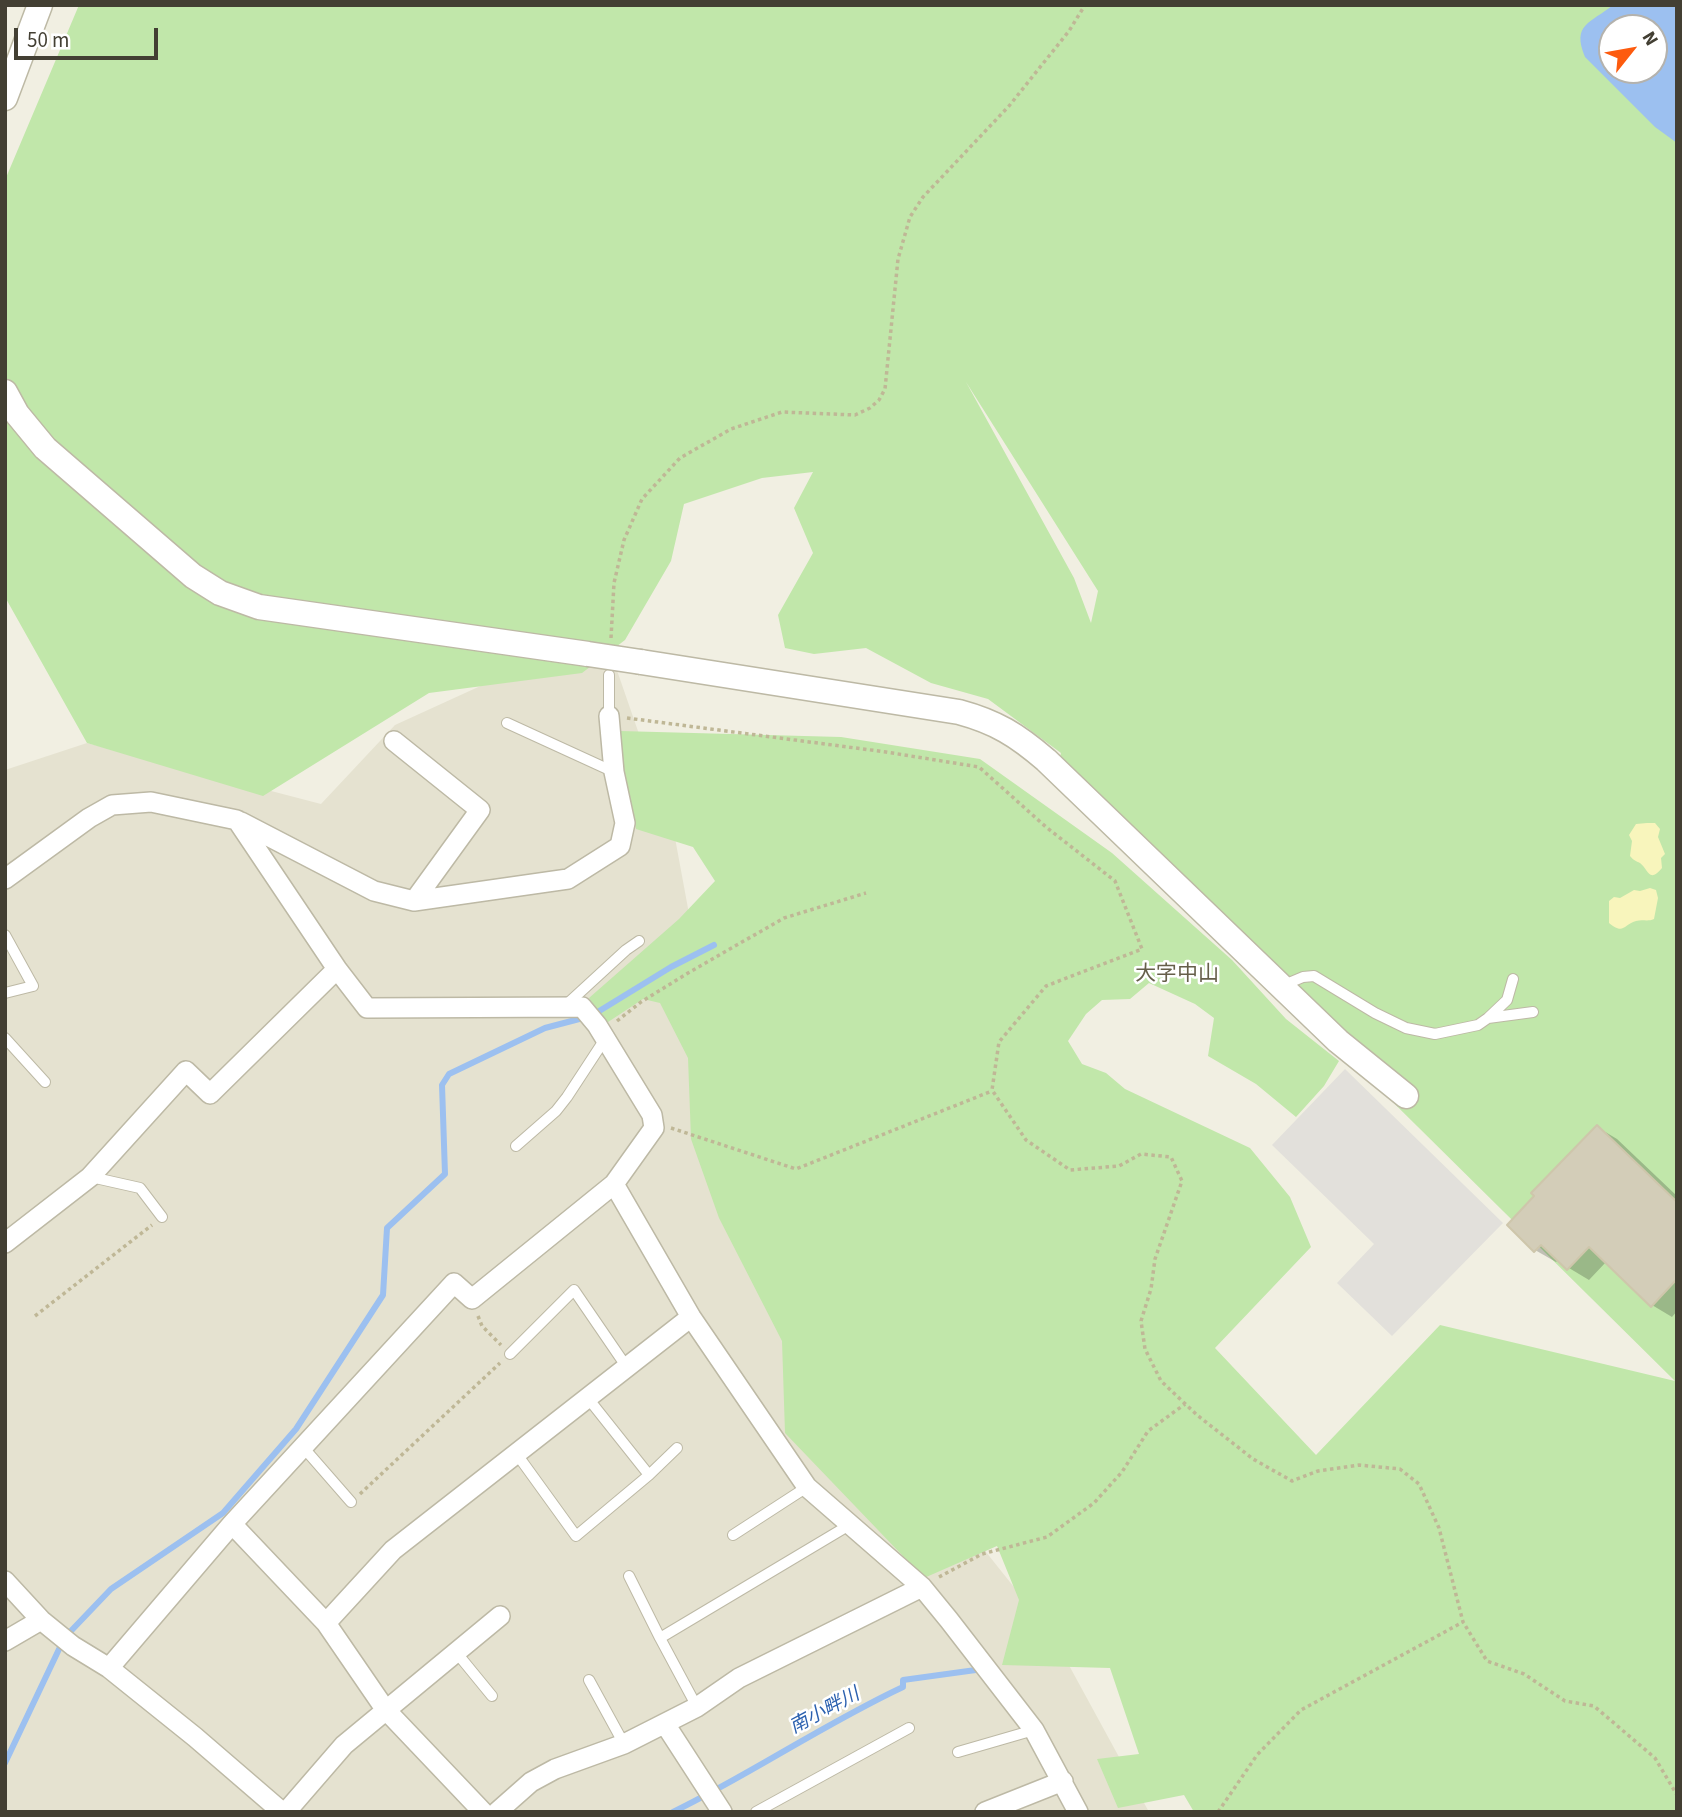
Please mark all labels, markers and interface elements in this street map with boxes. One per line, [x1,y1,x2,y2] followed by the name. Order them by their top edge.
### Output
[18,14,161,58] scale bar
[1598,14,1668,84] north arrow
[27,25,69,55] text: 50 m
[1635,27,1665,51] text: N
[1135,962,1219,988] district label: 大字中山
[786,1684,864,1740] water label: 南小畔川

